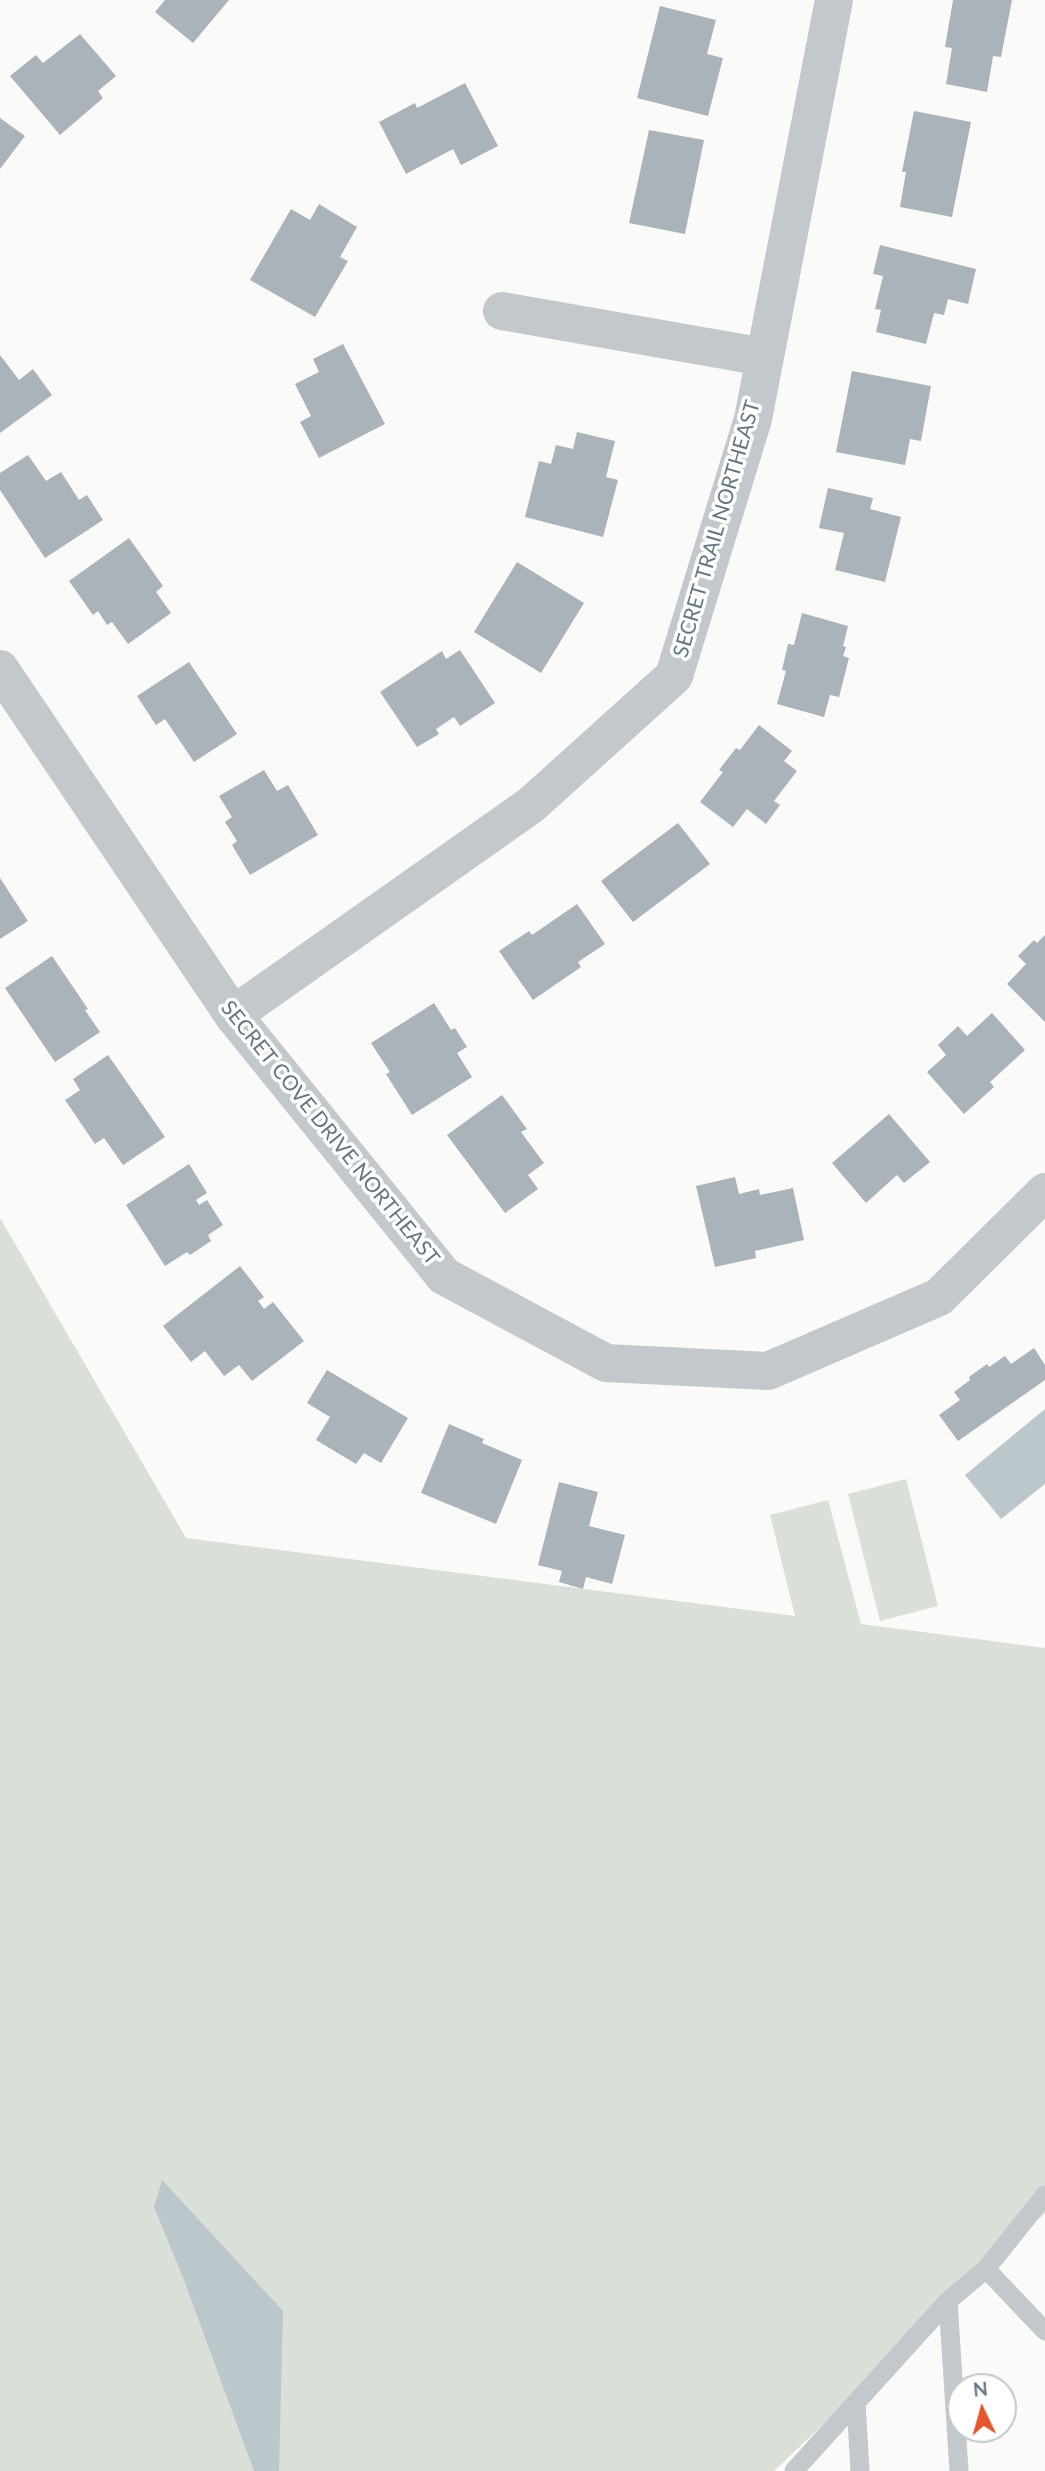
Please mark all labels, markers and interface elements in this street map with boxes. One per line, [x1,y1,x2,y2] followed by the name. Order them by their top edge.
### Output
[668,398,766,660] street label: SECRET TRAIL NORTHEAST
[215,996,445,1270] street label: SECRET COVE DRIVE NORTHEAST
[947,2373,1017,2443] north arrow
[972,2376,989,2401] text: N

